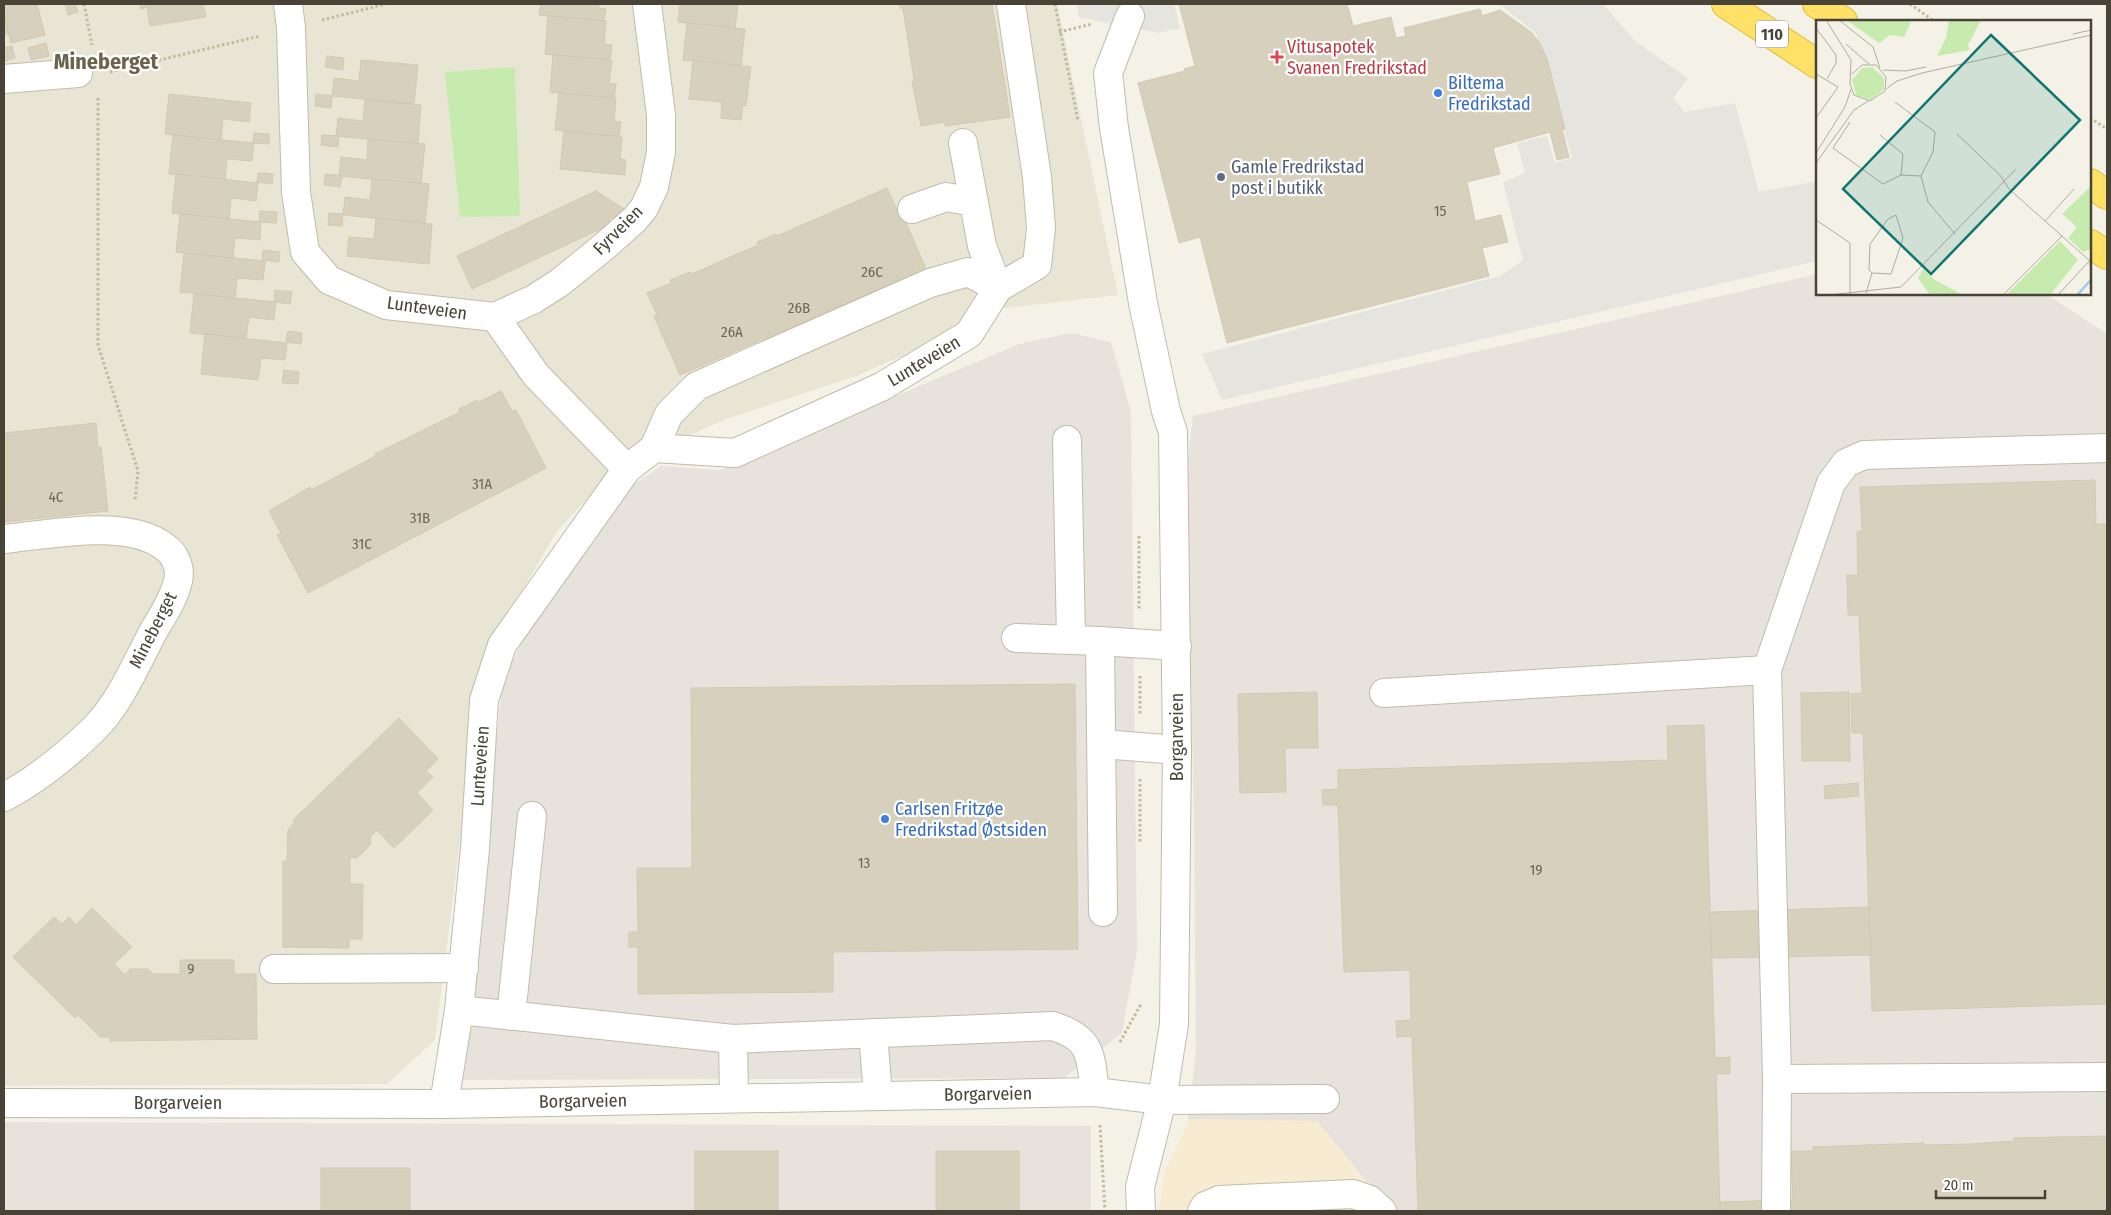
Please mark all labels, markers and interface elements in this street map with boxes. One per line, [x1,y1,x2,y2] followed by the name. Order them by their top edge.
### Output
[1756,20,1788,48] road number: 110
[1816,20,2091,295] inset map
[1287,36,1427,79] place label: Vitusapotek Svanen Fredrikstad
[54,48,158,75] district label: Mineberget
[1271,51,1283,63] marker: Vitusapotek Svanen Fredrikstad
[1448,72,1531,115] place label: Biltema Fredrikstad
[1432,87,1444,99] marker: Biltema Fredrikstad
[1231,156,1364,199] place label: Gamle Fredrikstad post i butikk
[1215,171,1227,183] marker: Gamle Fredrikstad post i butikk
[589,201,647,259] street label: Fyrveien
[1434,202,1446,220] house number: 15
[861,263,883,281] house number: 26C
[385,291,469,325] street label: Lunteveien
[788,299,810,317] house number: 26B
[721,323,743,341] house number: 26A
[884,331,964,391] street label: Lunteveien
[472,475,492,493] house number: 31A
[49,488,64,506] house number: 4C
[410,509,430,527] house number: 31B
[352,535,372,553] house number: 31C
[124,588,182,672] street label: Mineberget
[1166,693,1188,781] street label: Borgarveien
[466,725,494,807] street label: Lunteveien
[895,798,1047,841] place label: Carlsen Fritzøe Fredrikstad Østsiden
[879,813,891,825] marker: Carlsen Fritzøe Fredrikstad Østsiden
[858,854,871,872] house number: 13
[1529,861,1543,879] house number: 19
[187,960,195,978] house number: 9
[944,1082,1032,1106] street label: Borgarveien
[539,1089,627,1113] street label: Borgarveien
[134,1092,222,1114] street label: Borgarveien
[1936,1168,2045,1200] scale bar
[1944,1176,1974,1194] text: 20 m

